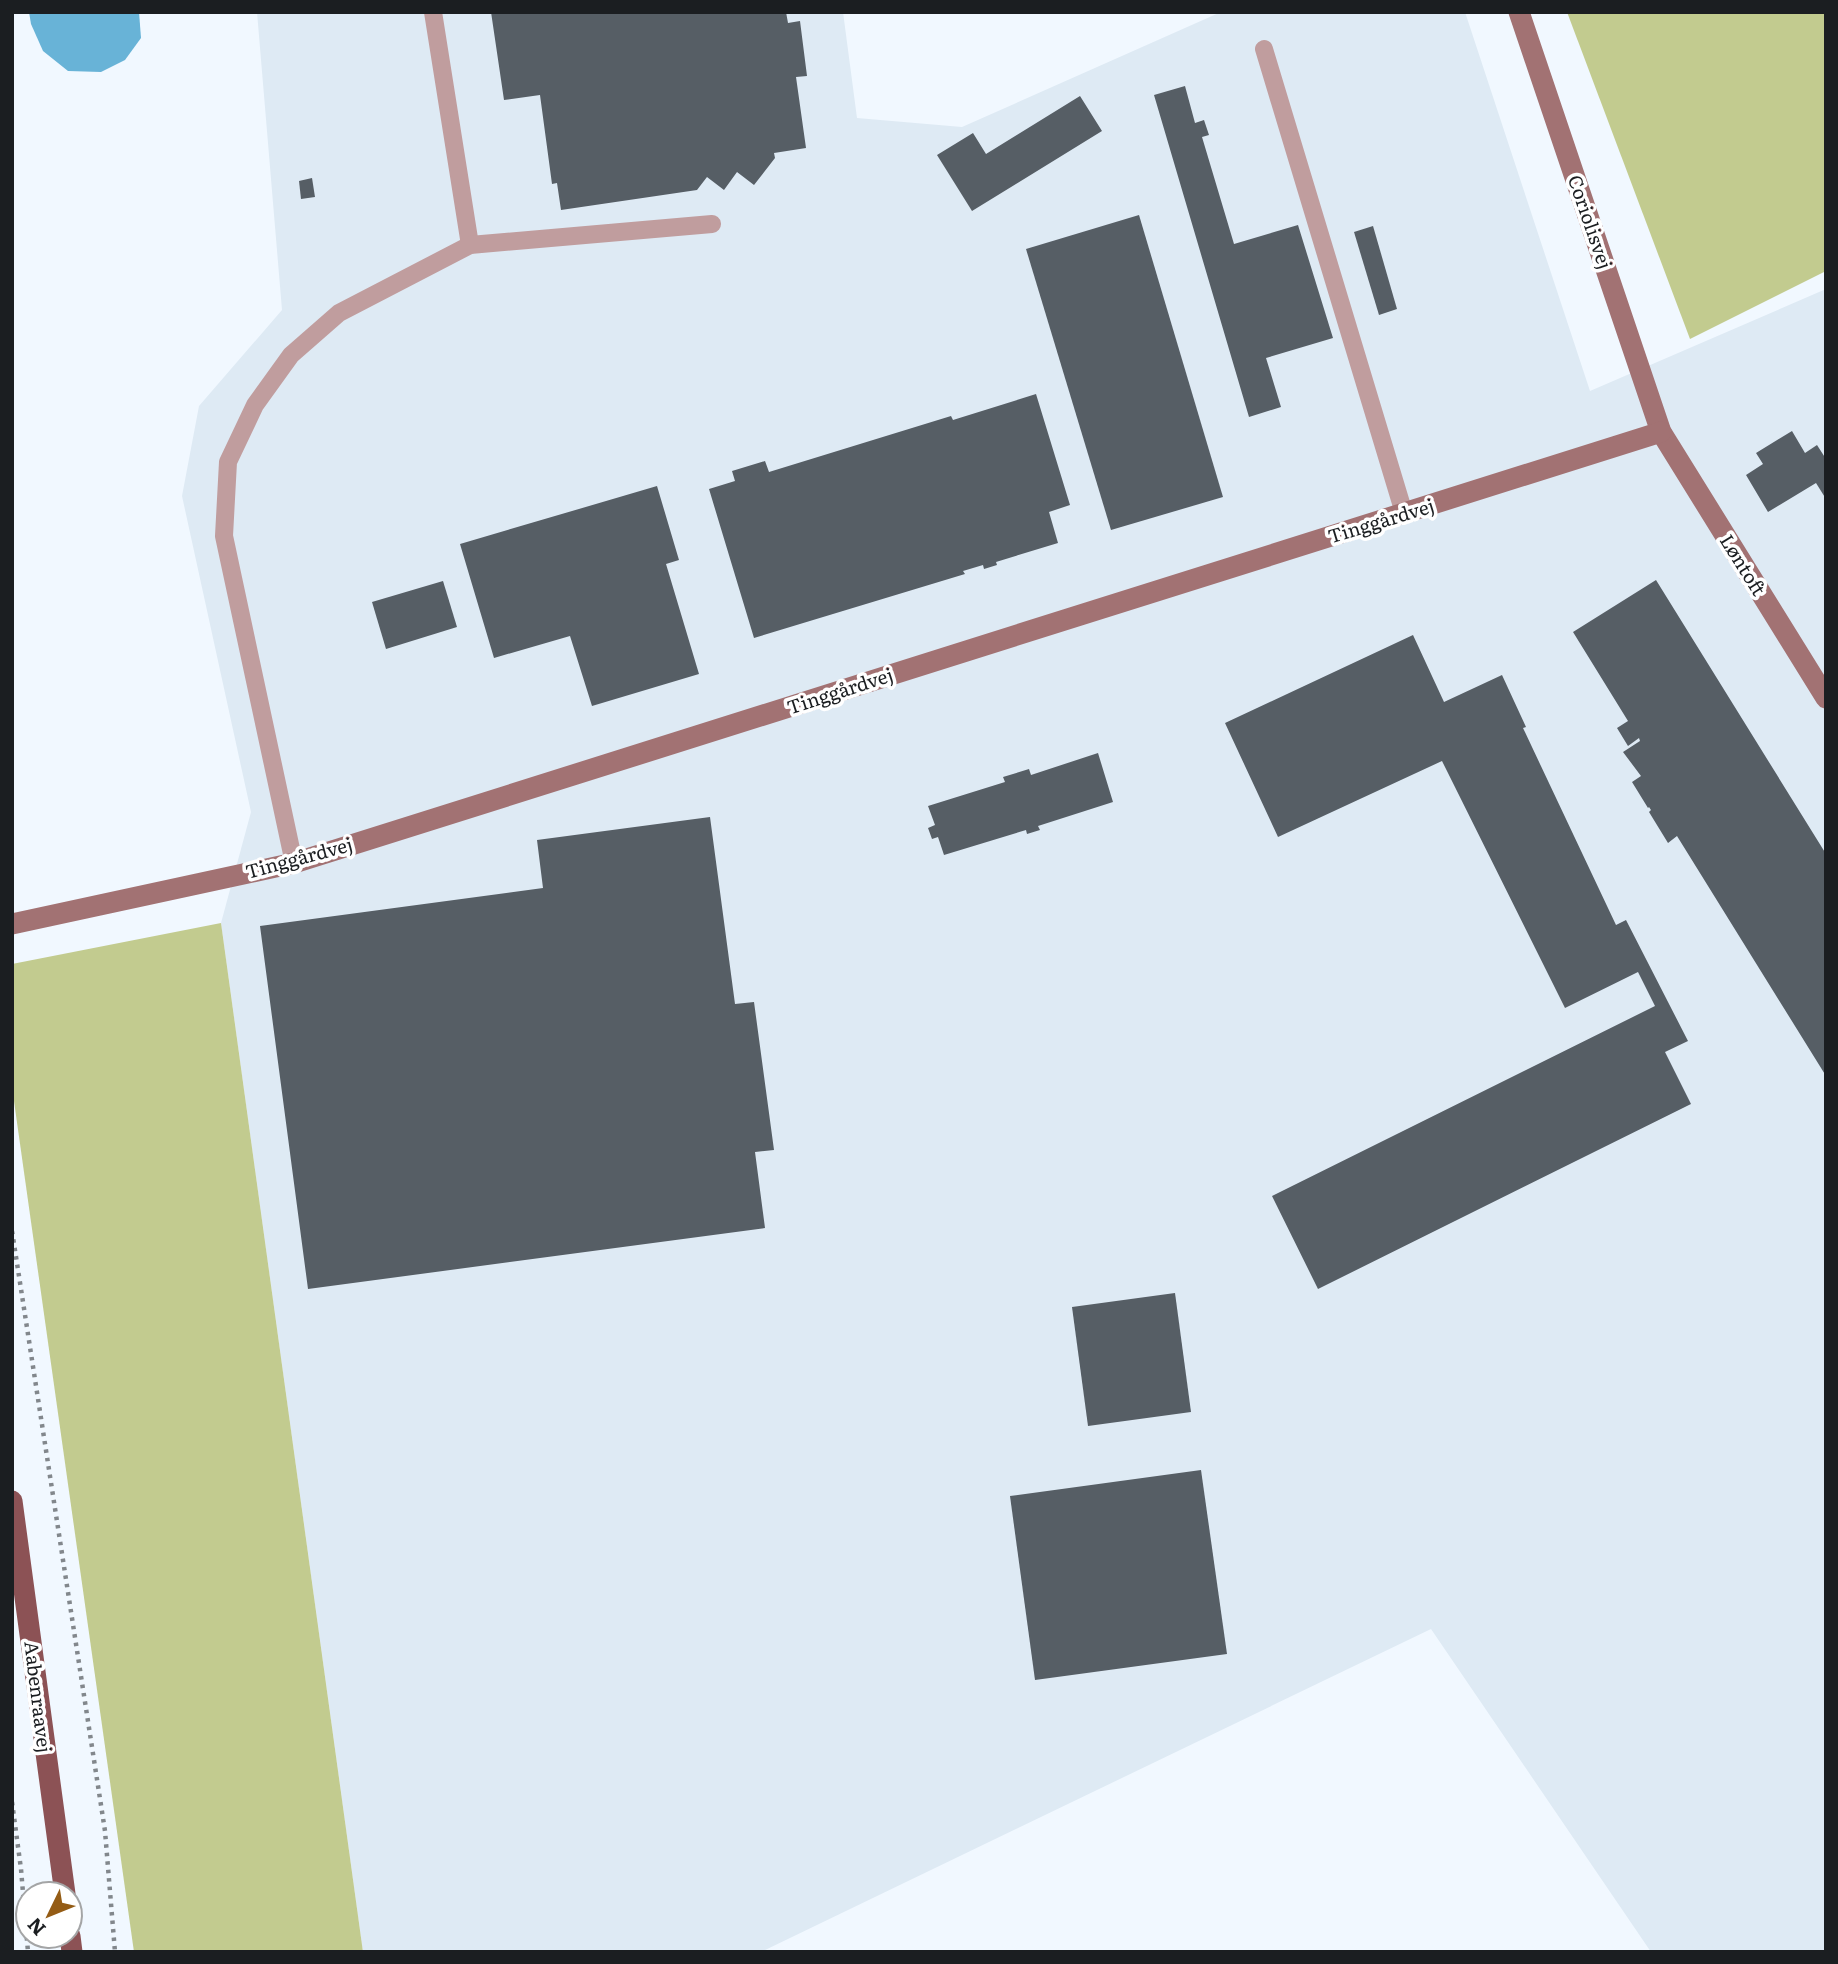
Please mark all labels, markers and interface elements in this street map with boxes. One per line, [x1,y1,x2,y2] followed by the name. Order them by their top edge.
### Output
[1562,171,1620,273] street label: Coriolisvej
[1324,491,1437,550] street label: Tinggårdvej
[1714,528,1774,601] street label: Løntoft
[783,660,896,720] street label: Tinggårdvej
[242,829,356,885] street label: Tinggårdvej
[18,1639,60,1754] street label: Aabenraavej
[14,1880,84,1950] north arrow
[20,1912,52,1943] text: N

